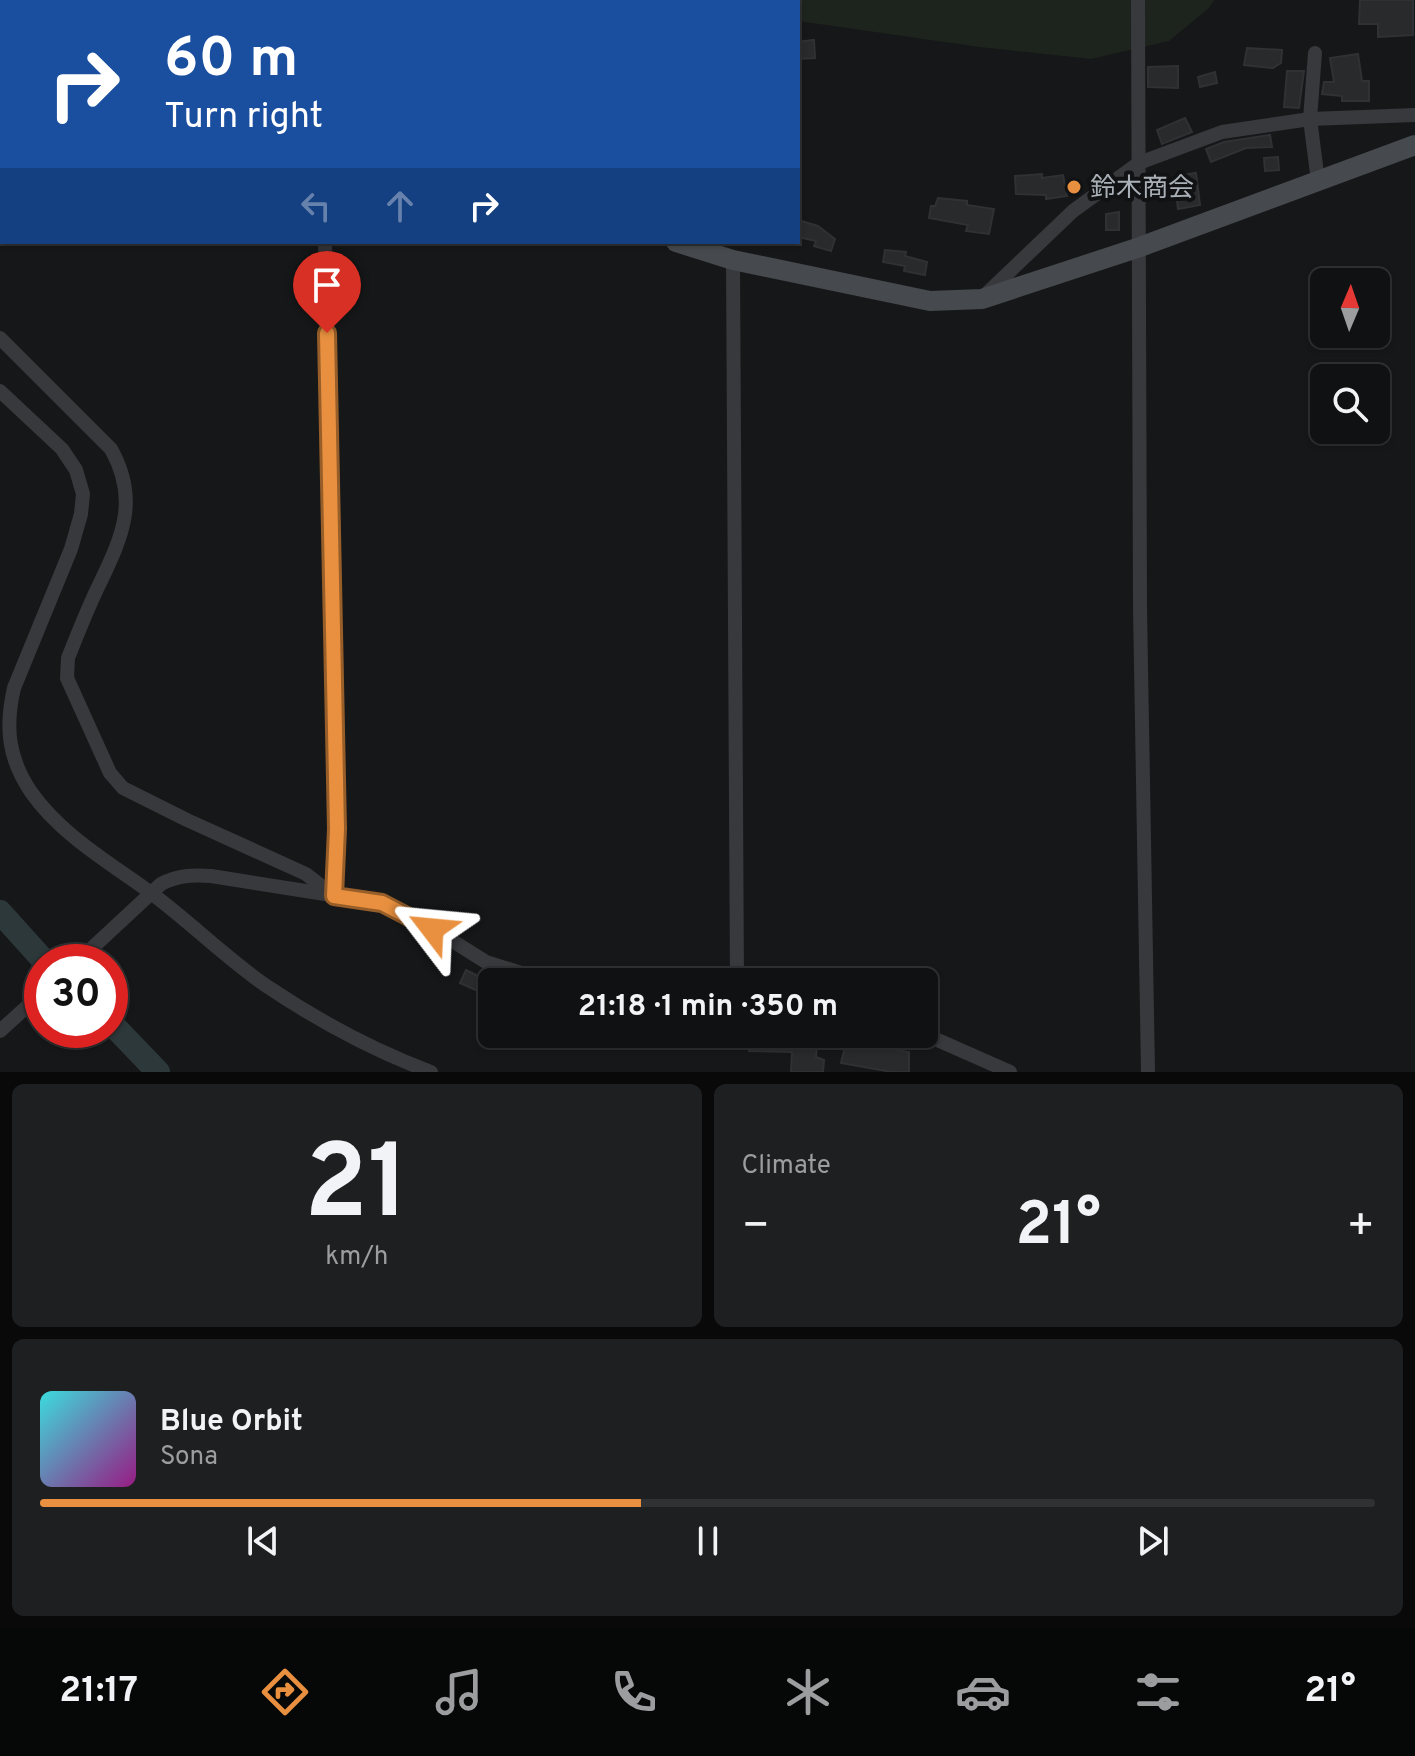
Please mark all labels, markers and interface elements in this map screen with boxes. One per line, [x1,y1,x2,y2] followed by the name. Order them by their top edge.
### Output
[164,26,298,96] text: 60 m
[32,32,136,136] icon: right
[164,95,323,141] text: Turn right
[1090,173,1194,206] place label: 鈴木商会
[1065,178,1083,196] marker: 鈴木商会
[294,184,338,228] icon: left
[378,184,422,228] icon: ahead
[462,184,506,228] icon: right
[293,251,361,333] pin
[305,263,349,307] icon: arrive
[1310,268,1390,348] north arrow
[1310,268,1390,444] map controls
[1310,364,1390,444] button: search
[390,887,474,971] position arrow
[24,944,128,1048] speed limit sign: 30
[578,989,838,1026] text: 21:18 · 1 min · 350 m
[304,1123,409,1255] text: 21
[742,1150,831,1183] text: Climate
[1015,1190,1101,1266] text: 21°
[742,1200,770,1256] text: −
[1347,1200,1375,1256] text: +
[325,1241,388,1274] text: km/h
[160,1404,303,1441] text: Blue Orbit
[160,1441,218,1474] text: Sona
[241,1519,285,1563] icon: previous
[686,1519,730,1563] icon: pause
[1131,1519,1175,1563] icon: next
[257,1664,313,1720] icon: directions
[431,1664,487,1720] icon: music
[606,1664,662,1720] icon: phone
[780,1664,836,1720] icon: climate
[955,1664,1011,1720] icon: car
[1130,1664,1186,1720] icon: filters
[59,1669,138,1715] text: 21:17
[1304,1669,1356,1715] text: 21°

